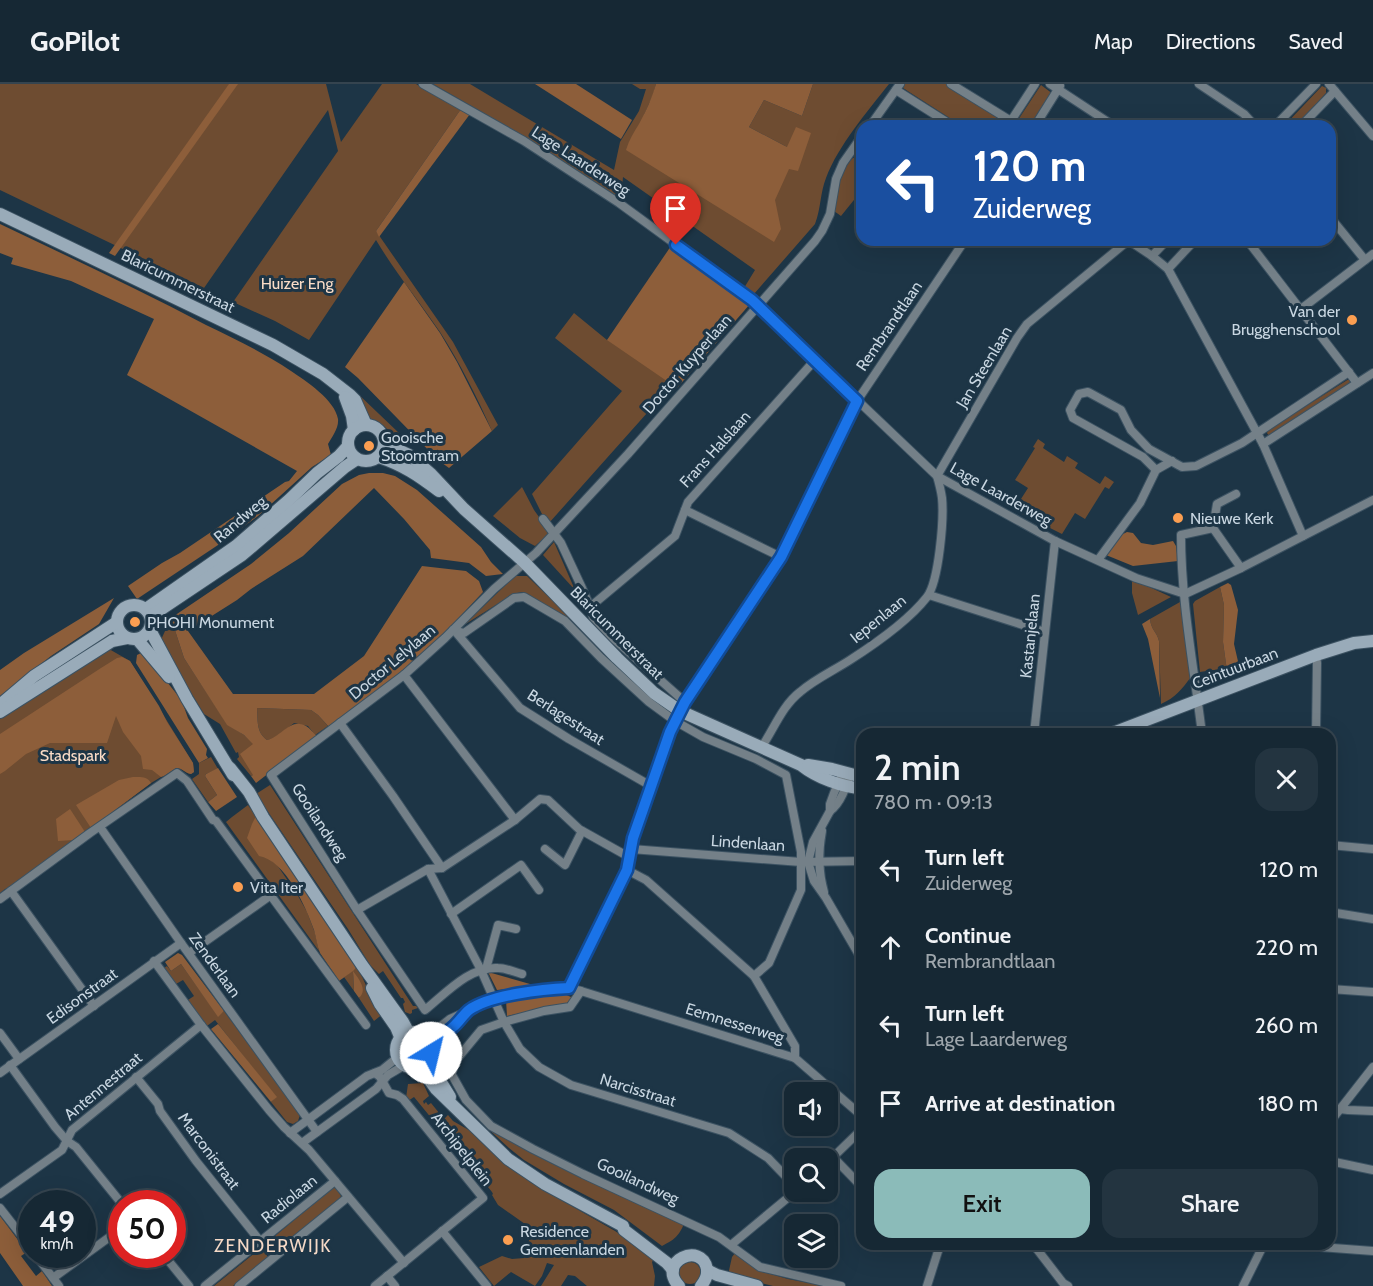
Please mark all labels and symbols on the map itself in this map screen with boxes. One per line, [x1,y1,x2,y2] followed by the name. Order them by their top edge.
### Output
[528,122,635,200] street label: Lage Laarderweg
[650,183,701,245] pin
[118,245,238,317] street label: Blaricummerstraat
[261,274,334,293] park label: Huizer Eng
[852,277,926,375] street label: Rembrandtlaan
[1231,302,1341,339] place label: Van der Brugghenschool
[639,310,735,418] street label: Doctor Kuyperlaan
[1345,313,1359,327] marker: Van der Brugghenschool
[952,323,1016,412] street label: Jan Steenlaan
[676,407,754,491] street label: Frans Halslaan
[381,428,459,465] place label: Gooische Stoomtram
[362,439,376,453] marker: Gooische Stoomtram
[947,458,1056,530] street label: Lage Laarderweg
[210,491,271,546] street label: Randweg
[1190,509,1274,528] place label: Nieuwe Kerk
[1171,511,1185,525] marker: Nieuwe Kerk
[566,582,668,684] street label: Blaricummerstraat
[846,591,910,647] street label: Iepenlaan
[1016,593,1044,679] street label: Kastanjelaan
[147,613,275,632] place label: PHOHI Monument
[128,615,142,629] marker: PHOHI Monument
[345,621,439,703] street label: Doctor Lelylaan
[1189,643,1281,693] street label: Ceintuurbaan
[524,685,609,749] street label: Berlagestraat
[40,746,107,765] park label: Stadspark
[288,780,353,865] street label: Gooilandweg
[710,831,786,855] street label: Lindenlaan
[250,878,304,897] place label: Vita Iter
[231,880,245,894] marker: Vita Iter
[185,929,245,1001] street label: Zenderlaan
[43,964,122,1028] street label: Edisonstraat
[683,999,788,1047] street label: Eemnesserweg
[399,1021,463,1085] position arrow
[60,1048,146,1124] street label: Antennestraat
[598,1069,679,1111] street label: Narcisstraat
[427,1108,497,1190] street label: Archipelplein
[174,1109,244,1194] street label: Marconistraat
[594,1154,683,1209] street label: Gooilandweg
[257,1171,321,1227] street label: Radiolaan
[108,1190,186,1268] speed limit sign: 50
[520,1222,625,1259] place label: Residence Gemeenlanden
[501,1233,515,1247] marker: Residence Gemeenlanden
[214,1235,332,1257] district label: ZENDERWIJK

